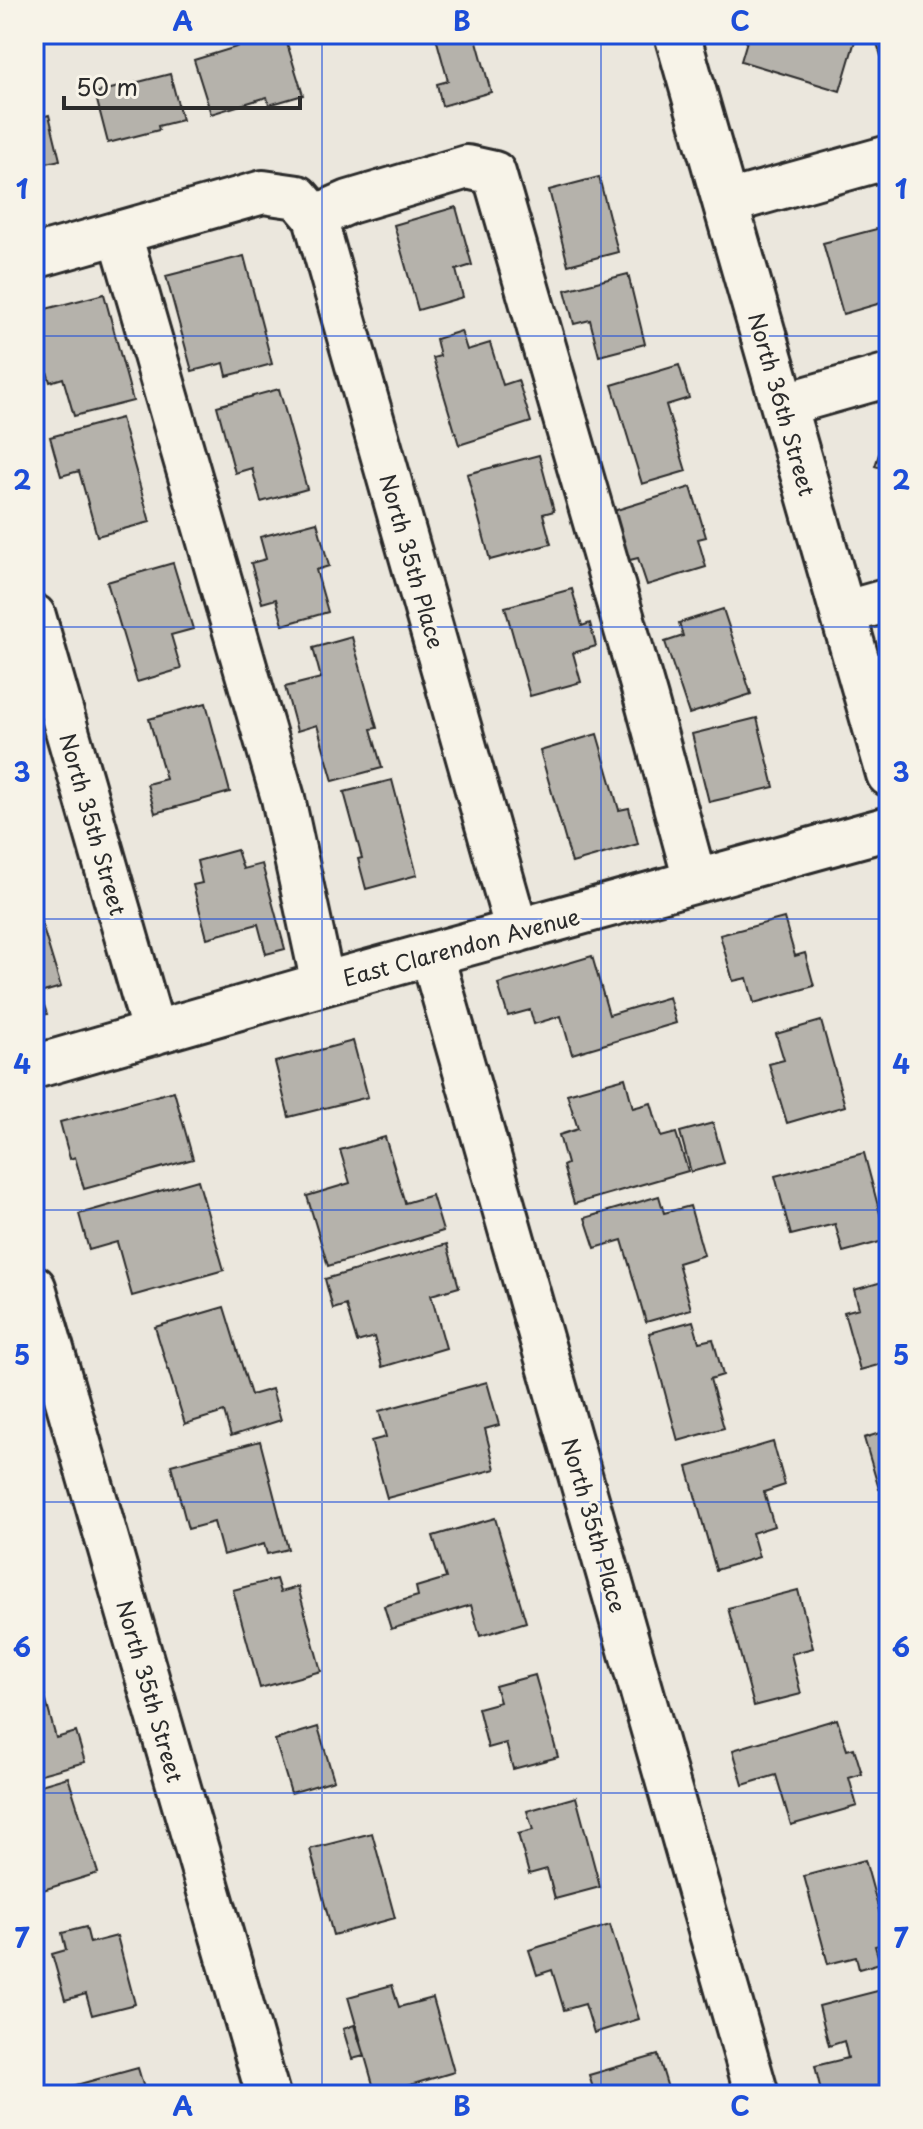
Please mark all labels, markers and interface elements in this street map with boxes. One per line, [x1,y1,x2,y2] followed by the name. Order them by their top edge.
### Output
[173,1,193,40] text: A
[453,1,471,40] text: B
[730,1,750,40] text: C
[64,60,300,110] scale bar
[76,68,138,104] text: 50 m
[16,169,28,208] text: 1
[895,169,907,208] text: 1
[741,308,825,500] street label: North 36th Street
[13,460,31,499] text: 2
[892,460,910,499] text: 2
[372,470,454,652] street label: North 35th Place
[52,729,136,919] street label: North 35th Street
[13,752,31,791] text: 3
[892,752,910,791] text: 3
[339,899,583,993] street label: East Clarendon Avenue
[13,1044,31,1083] text: 4
[892,1044,910,1083] text: 4
[14,1335,30,1374] text: 5
[893,1335,909,1374] text: 5
[554,1434,636,1616] street label: North 35th Place
[109,1596,193,1786] street label: North 35th Street
[13,1627,31,1666] text: 6
[892,1627,910,1666] text: 6
[15,1918,30,1957] text: 7
[894,1918,909,1957] text: 7
[173,2086,193,2125] text: A
[453,2086,471,2125] text: B
[730,2086,750,2125] text: C

